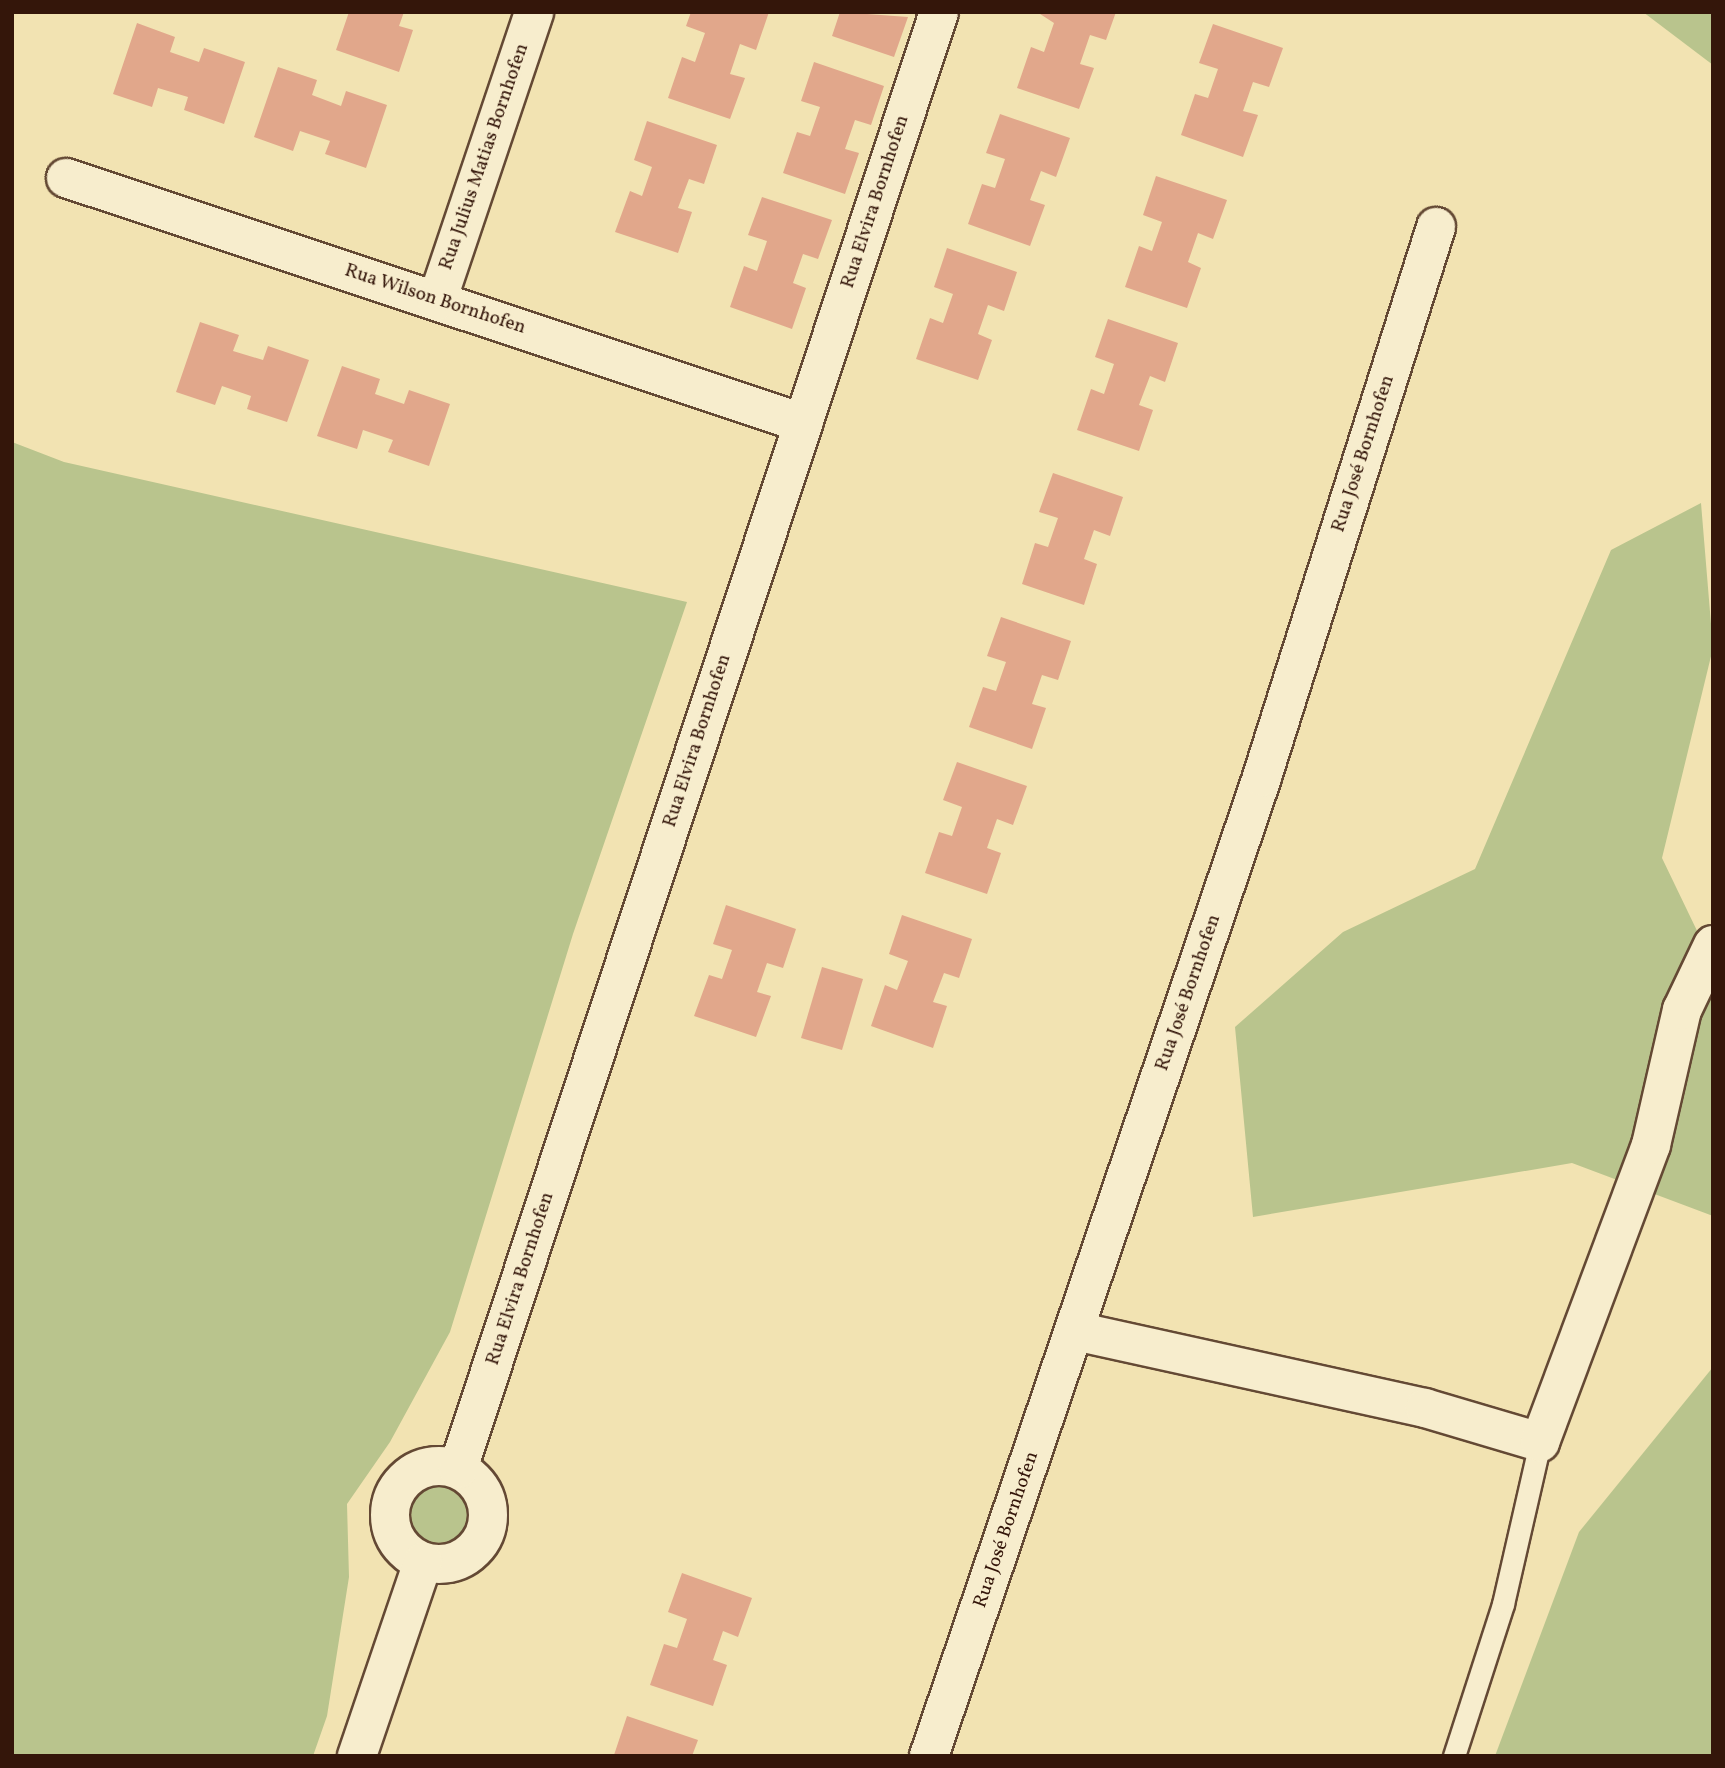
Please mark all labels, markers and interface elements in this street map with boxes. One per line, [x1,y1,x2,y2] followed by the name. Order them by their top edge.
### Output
[435,41,535,273] street label: Rua Julius Matias Bornhofen
[837,113,915,291] street label: Rua Elvira Bornhofen
[341,260,529,340] street label: Rua Wilson Bornhofen
[1328,373,1400,535] street label: Rua José Bornhofen
[659,652,737,830] street label: Rua Elvira Bornhofen
[1152,912,1226,1074] street label: Rua José Bornhofen
[482,1190,560,1368] street label: Rua Elvira Bornhofen
[970,1449,1044,1611] street label: Rua José Bornhofen

